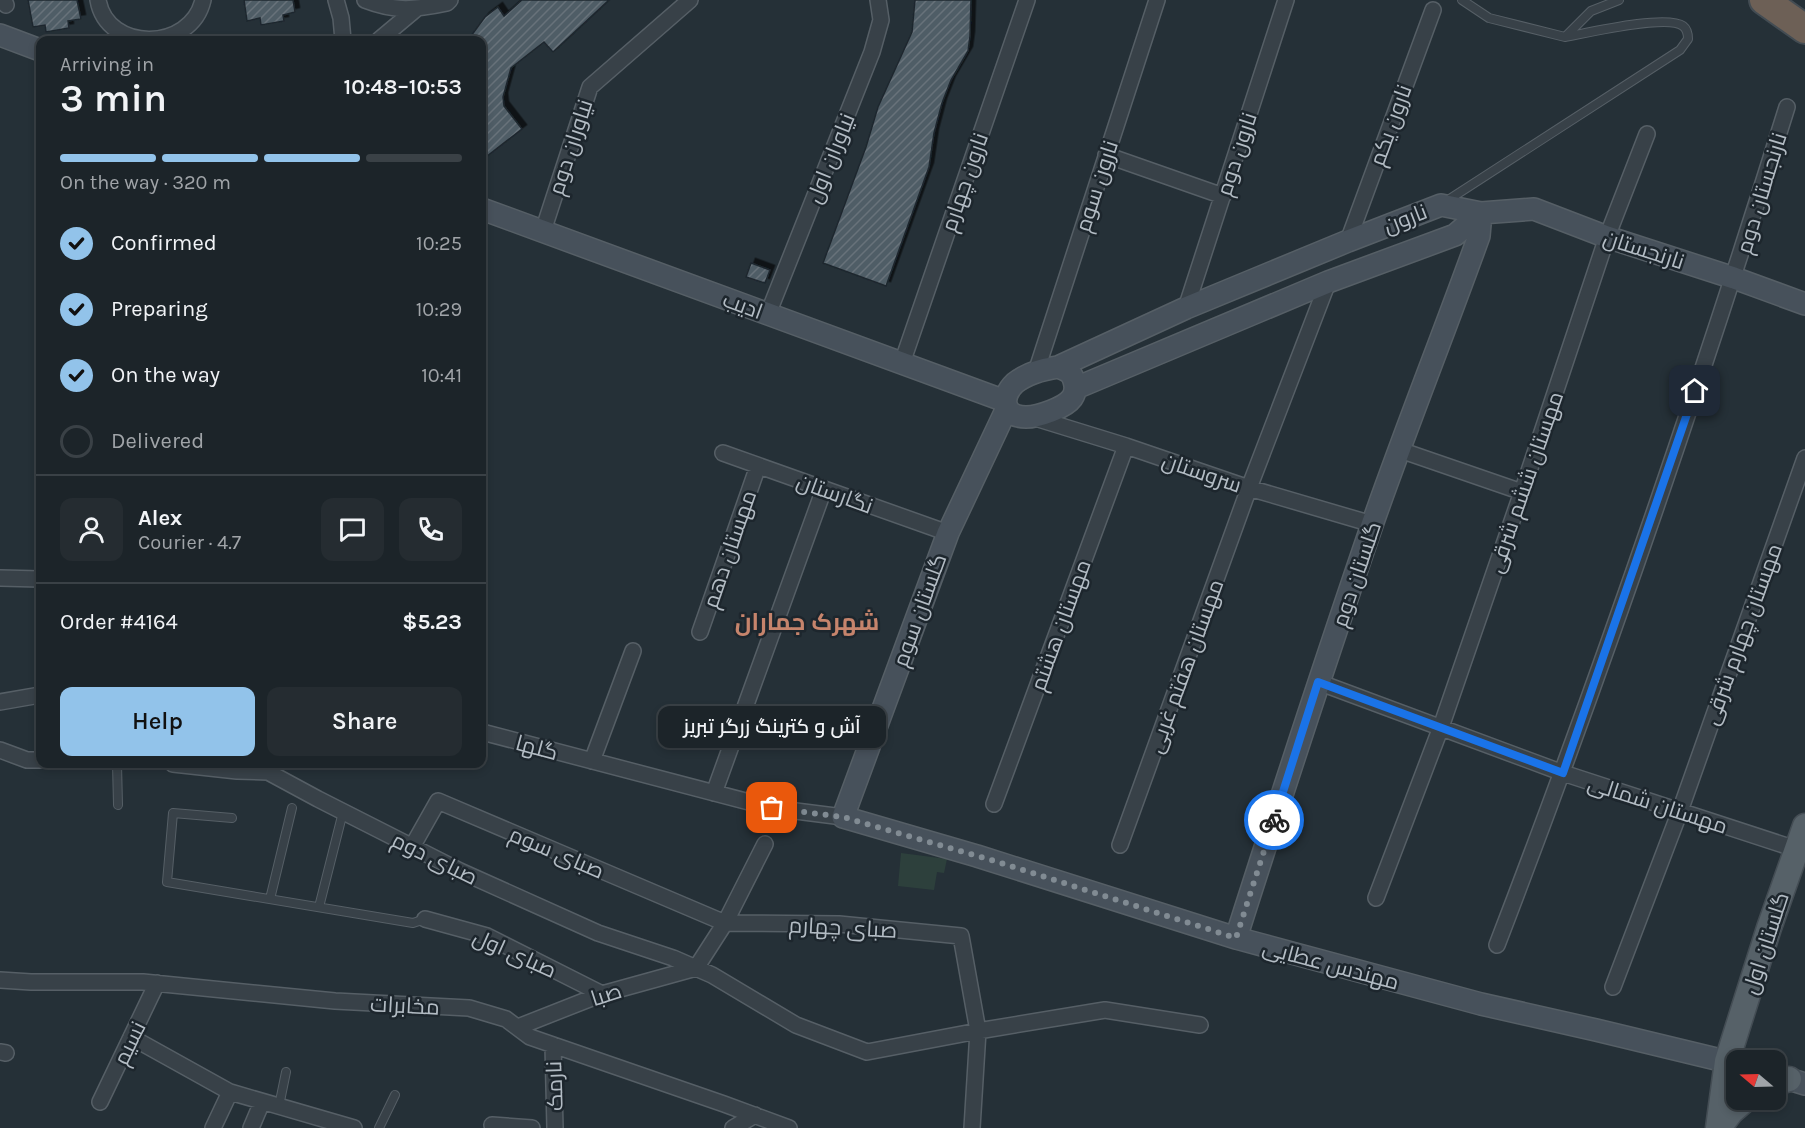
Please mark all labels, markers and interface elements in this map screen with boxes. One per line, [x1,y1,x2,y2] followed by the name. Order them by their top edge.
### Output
[60,53,154,76] text: Arriving in
[344,74,462,100] text: 10:48–10:53
[60,75,167,121] text: 3 min
[1364,81,1420,170] street label: نارون یکم
[543,96,600,199] street label: نیاوران دوم
[801,109,861,207] street label: نیاوران اول
[1211,109,1265,200] street label: نارون دوم
[936,129,996,236] street label: نارون چهارم
[1731,130,1795,258] street label: نارنجستان دوم
[1070,137,1126,236] street label: نارون سوم
[60,171,231,194] text: On the way · 320 m
[1380,199,1431,239] street label: نارون
[1600,225,1688,275] street label: نارنجستان
[60,227,93,260] icon: check
[111,230,217,256] text: Confirmed
[416,232,462,255] text: 10:25
[719,287,766,325] street label: ادیب
[60,293,93,326] icon: check
[111,296,208,322] text: Preparing
[416,298,462,321] text: 10:29
[60,359,93,392] icon: check
[111,362,220,388] text: On the way
[421,364,462,387] text: 10:41
[1669,365,1720,416] pin
[1678,374,1711,407] icon: home
[1483,388,1571,577] street label: مهستان ششم شرقی
[111,428,204,454] text: Delivered
[1159,447,1245,499] street label: سروستان
[793,468,876,520] street label: نگارستان
[698,487,764,612] street label: مهستان دهم
[60,498,123,561] button: person
[321,498,384,561] button: chat
[399,498,462,561] button: phone
[138,505,182,531] text: Alex
[1327,518,1389,631] street label: گلستان دوم
[138,531,241,554] text: Courier · 4.7
[1698,540,1790,729] street label: مهستان چهارم شرقی
[888,550,954,671] street label: گلستان سوم
[1025,556,1099,695] street label: مهستان هشتم
[1142,576,1231,758] street label: مهستان هفتم غربی
[735,608,879,636] district label: شهرک جماران
[60,609,178,635] text: Order #4164
[402,609,462,635] text: $5.23
[60,687,255,756] button: Help
[267,687,462,756] button: Share
[658,706,886,748] callout: آش و کترینگ زرگر تبریز
[683,715,861,738] text: آش و کترینگ زرگر تبریز
[513,730,561,766] street label: گلها
[1585,770,1731,840] street label: مهستان شمالی
[746,782,797,833] pin
[1244,790,1304,850] courier
[755,791,788,824] icon: bag
[1258,804,1291,837] icon: bike
[504,821,608,886] street label: صبای سوم
[386,827,482,893] street label: صبای دوم
[1737,889,1795,998] street label: گلستان اول
[788,912,898,946] street label: صبای چهارم
[469,924,560,984] street label: صبای اول
[1260,934,1402,996] street label: مهندس عطایی
[588,978,625,1012] street label: صبا
[369,991,440,1021] street label: مخابرات
[108,1017,153,1071] street label: نسیم
[1726,1050,1786,1110] north arrow
[1726,1050,1786,1110] map controls
[541,1060,569,1112] street label: نارمک

